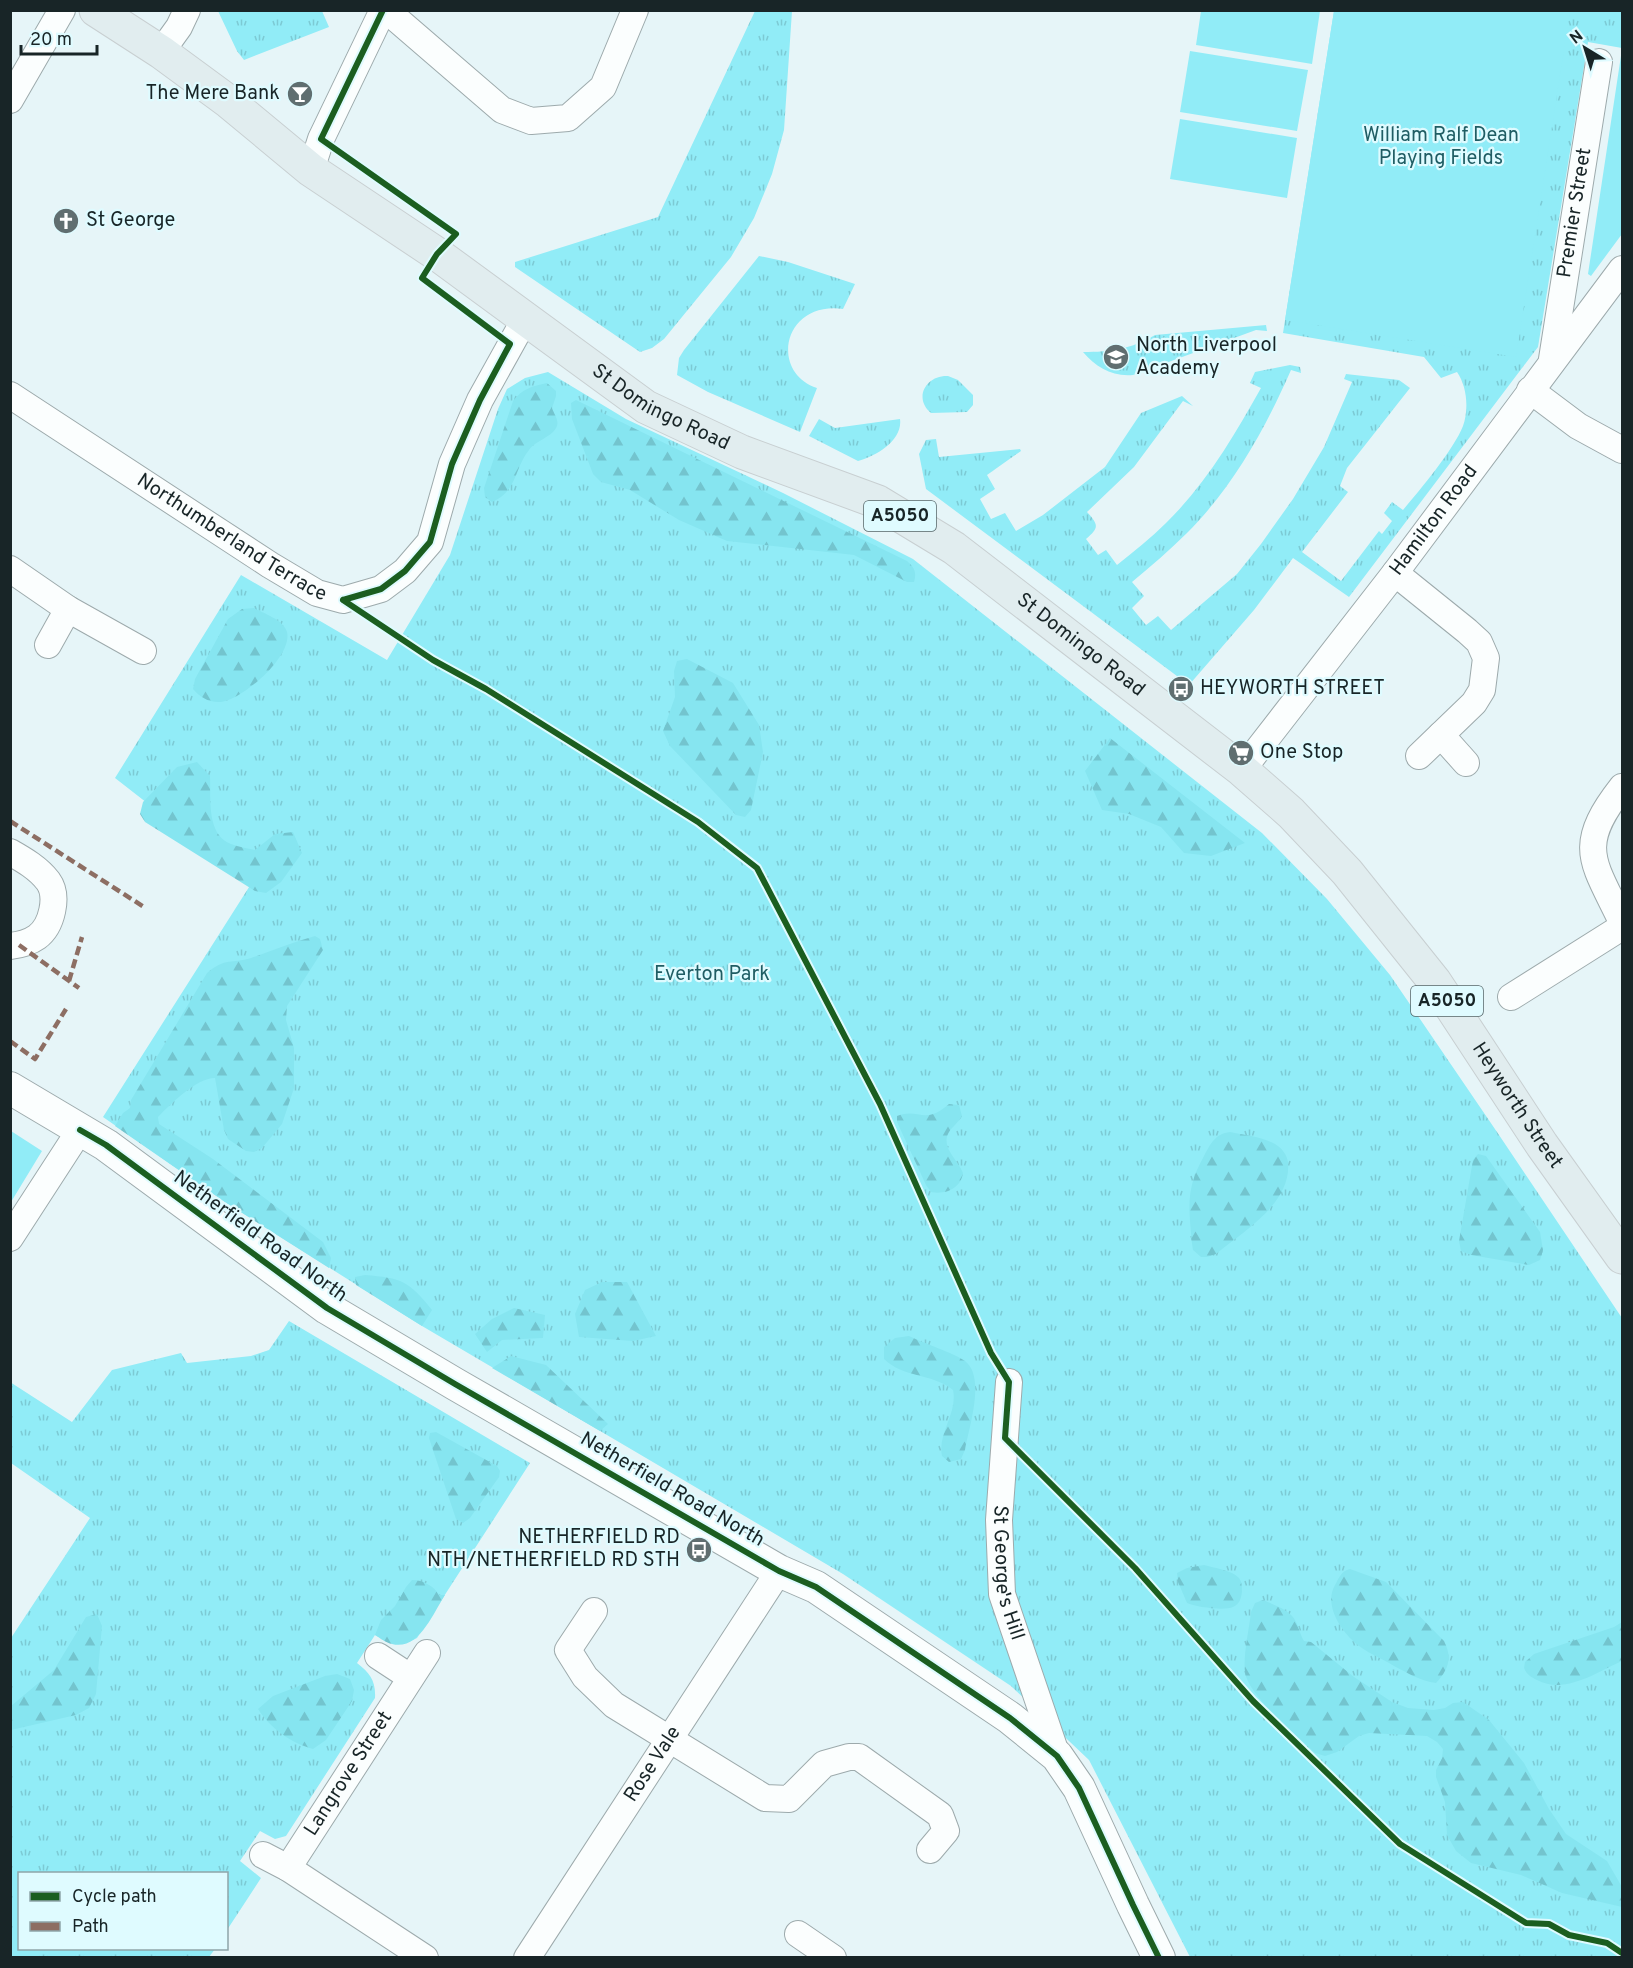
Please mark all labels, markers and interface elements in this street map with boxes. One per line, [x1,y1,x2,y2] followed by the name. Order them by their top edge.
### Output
[21,18,98,56] scale bar
[1555,18,1615,78] north arrow
[1566,26,1588,49] text: N
[30,29,72,52] text: 20 m
[285,79,315,109] bar icon: The Mere Bank
[146,81,280,107] place label: The Mere Bank
[1363,123,1519,172] park label: William Ralf Dean Playing Fields
[1552,146,1598,280] street label: Premier Street
[51,206,81,236] church icon: St George
[86,208,175,234] place label: St George
[1136,333,1277,382] place label: North Liverpool Academy
[1101,342,1131,372] school or university icon: North Liverpool Academy
[586,358,734,457] street label: St Domingo Road
[1384,460,1484,581] street label: Hamilton Road
[131,468,329,608] street label: Northumberland Terrace
[864,501,936,531] road number: A5050
[1011,588,1150,703] street label: St Domingo Road
[1166,674,1196,704] bus stop icon: HEYWORTH STREET
[1200,676,1385,702] place label: HEYWORTH STREET
[1226,738,1256,768] supermarket icon: One Stop
[1260,740,1343,766] place label: One Stop
[654,962,770,988] park label: Everton Park
[1411,986,1483,1016] road number: A5050
[1465,1038,1568,1174] street label: Heyworth Street
[168,1165,352,1309] street label: Netherfield Road North
[575,1427,769,1553] street label: Netherfield Road North
[986,1504,1030,1644] street label: St George's Hill
[427,1525,680,1574] place label: NETHERFIELD RD NTH/NETHERFIELD RD STH
[684,1535,714,1565] bus stop icon: NETHERFIELD RD NTH/NETHERFIELD RD STH
[299,1706,399,1841] street label: Langrove Street
[619,1721,687,1807] street label: Rose Vale
[18,1872,228,1950] legend
[72,1886,157,1909] text: Cycle path
[72,1916,109,1939] text: Path

